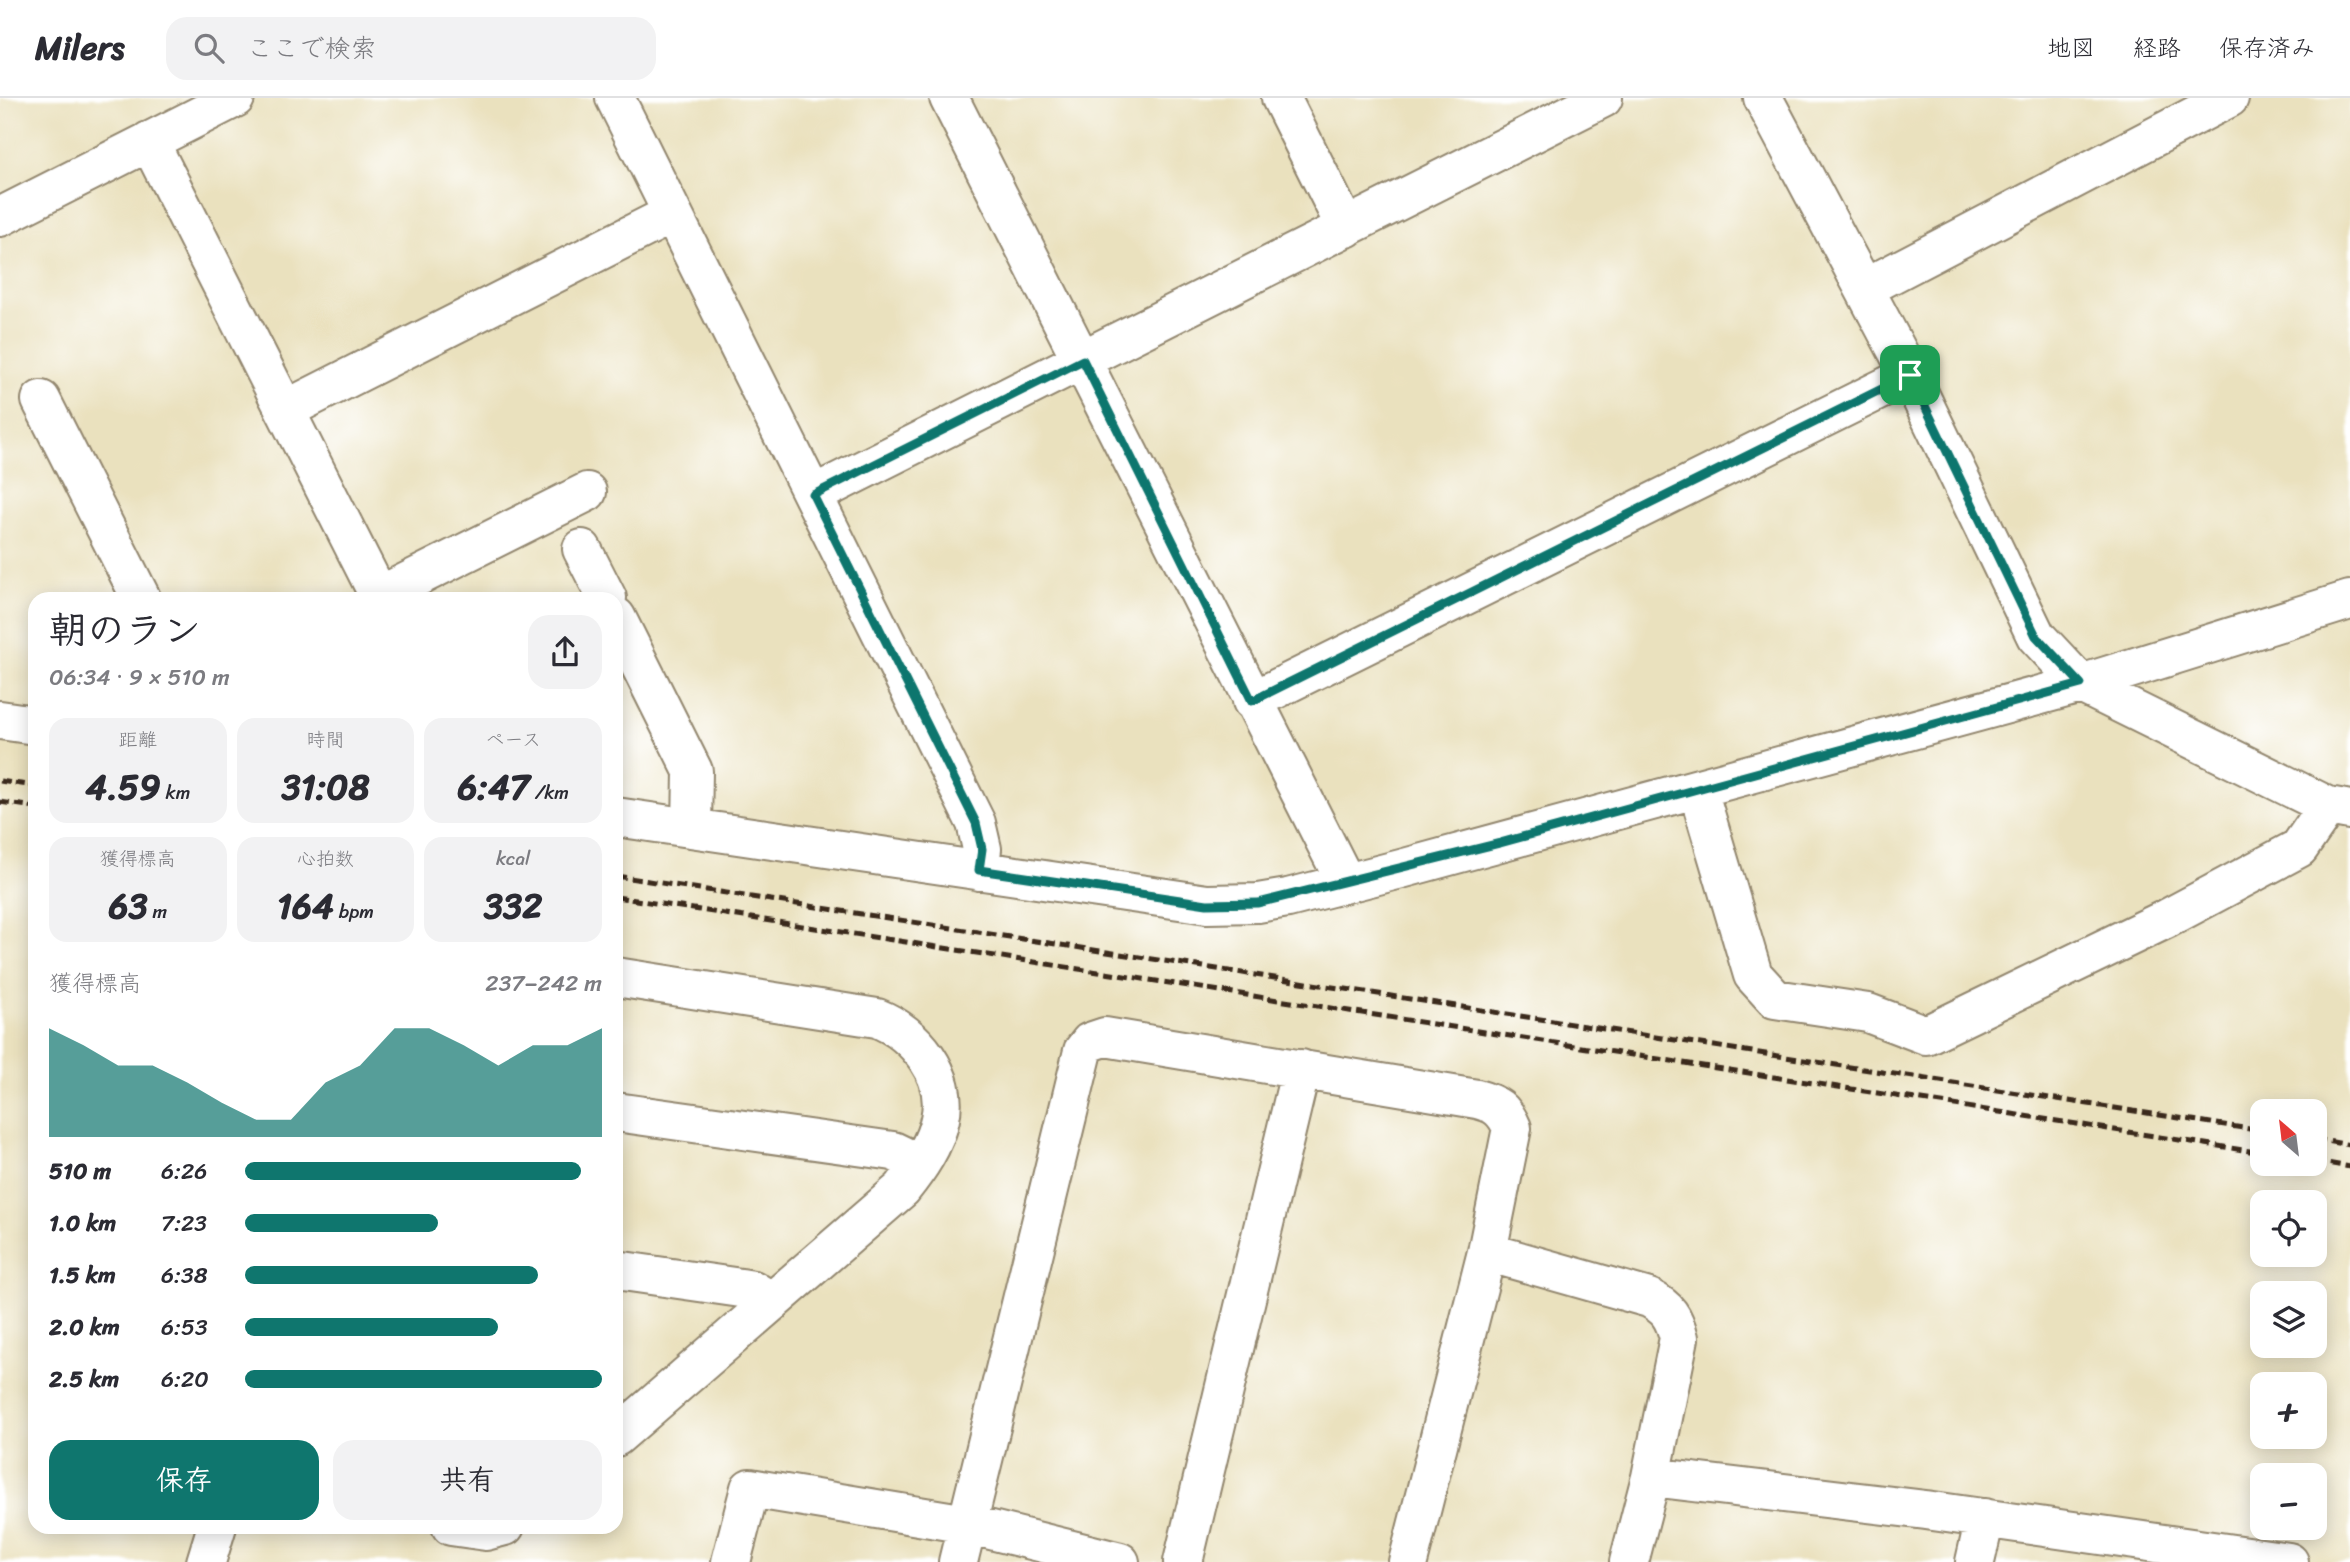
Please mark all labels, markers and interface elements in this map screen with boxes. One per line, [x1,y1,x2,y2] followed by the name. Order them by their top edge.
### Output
[166,17,656,80] search box
[35,19,124,77] text: Milers
[246,25,376,71] text: ここで検索
[2047,27,2095,69] text: 地図
[2133,27,2181,69] text: 経路
[2219,27,2315,69] text: 保存済み
[190,29,228,67] icon: search
[1880,345,1940,405] pin
[1891,356,1929,394] icon: arrive
[49,597,201,664] text: 朝のラン
[528,615,602,689] button: share
[49,657,230,698] text: 06:34 · 9 × 510 m
[119,723,157,756] text: 距離
[306,723,345,756] text: 時間
[485,723,541,756] text: ペース
[85,756,161,818] text: 4.59
[281,756,370,818] text: 31:08
[457,756,530,818] text: 6:47
[161,776,190,809] text: km
[530,776,569,809] text: /km
[100,842,176,875] text: 獲得標高
[297,842,354,875] text: 心拍数
[496,842,530,875] text: kcal
[109,875,148,937] text: 63
[277,875,334,937] text: 164
[484,875,542,937] text: 332
[148,895,167,928] text: m
[334,895,374,928] text: bpm
[49,963,141,1004] text: 獲得標高
[485,963,602,1004] text: 237–242 m
[2250,1099,2328,1176] north arrow
[2250,1099,2327,1540] map controls
[49,1151,111,1192] text: 510 m
[161,1151,207,1192] text: 6:26
[2250,1190,2327,1267] button: locate
[49,1203,116,1244] text: 1.0 km
[161,1203,207,1244] text: 7:23
[49,1255,116,1296] text: 1.5 km
[161,1255,208,1296] text: 6:38
[2250,1281,2327,1358] button: layers
[49,1307,120,1348] text: 2.0 km
[161,1307,208,1348] text: 6:53
[49,1359,119,1400] text: 2.5 km
[161,1359,209,1400] text: 6:20
[2250,1372,2327,1449] button: +
[49,1440,319,1520] button: 保存
[333,1440,602,1520] button: 共有
[2250,1463,2327,1540] button: −

